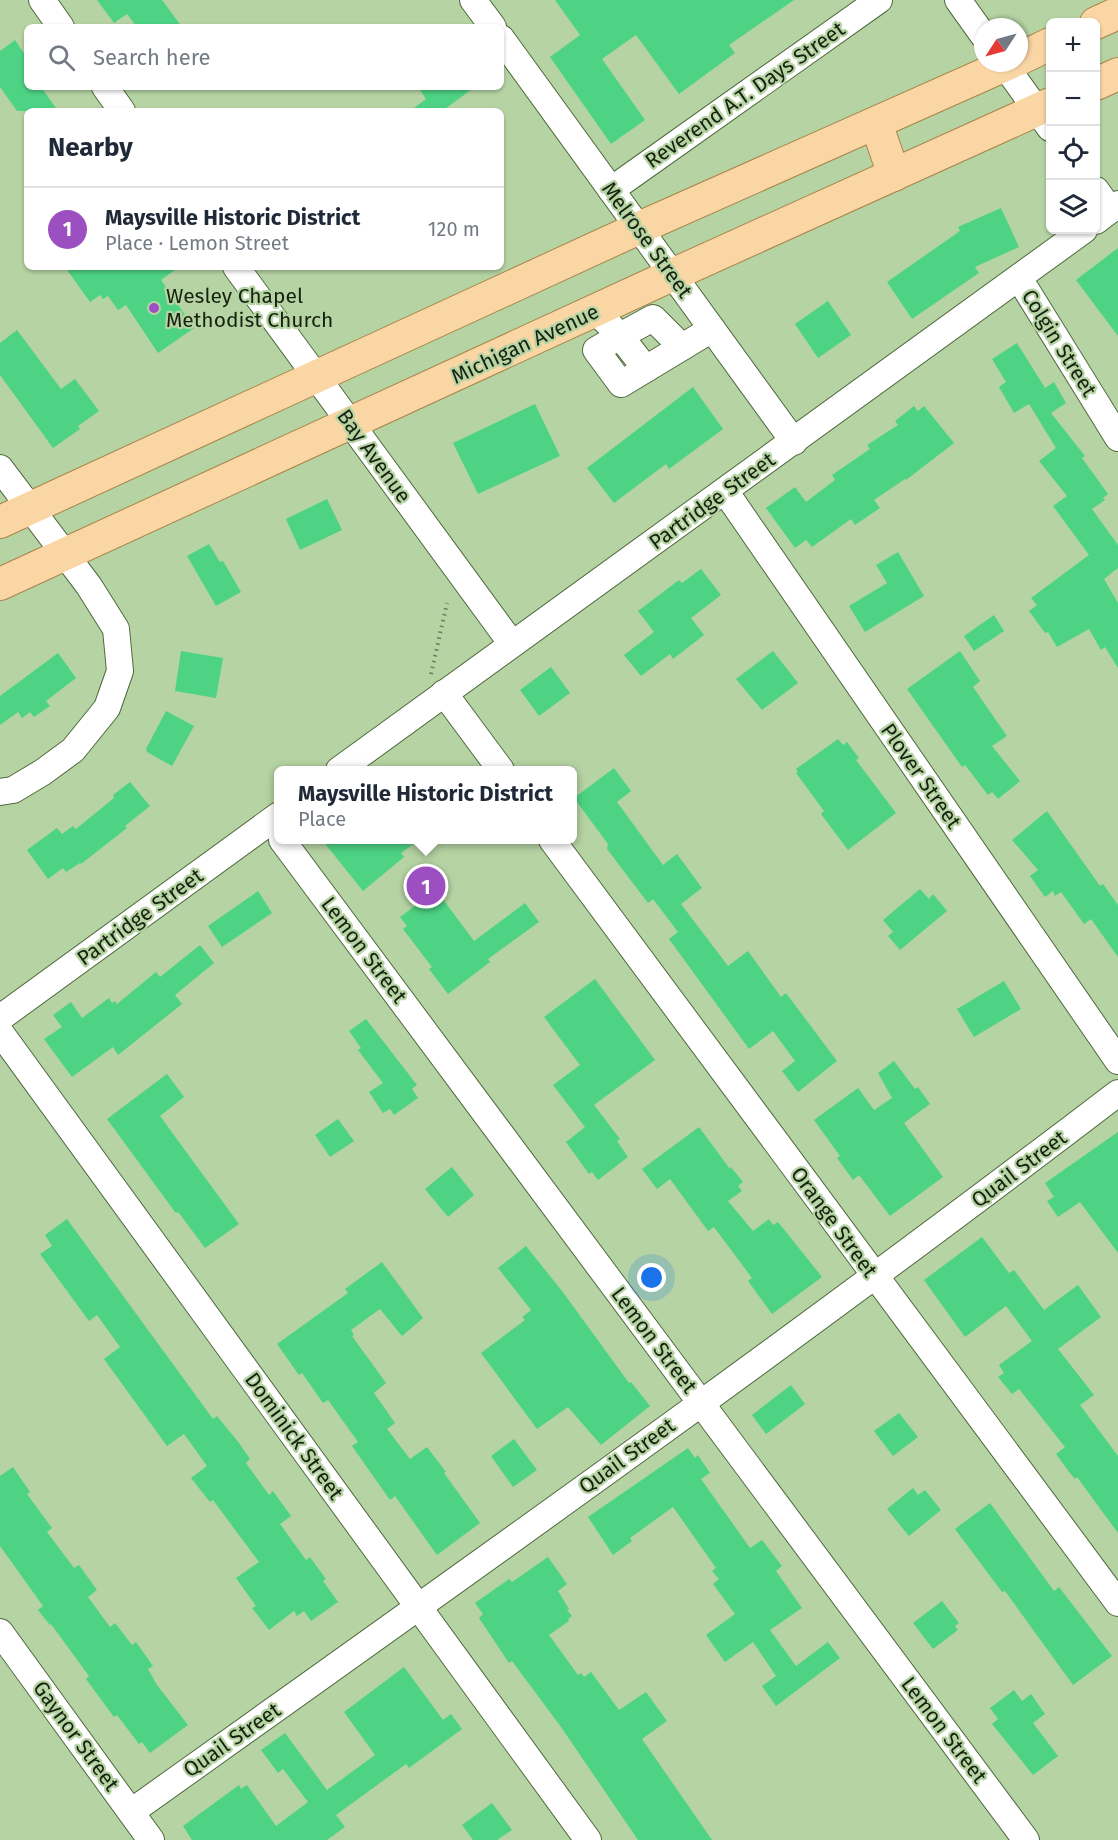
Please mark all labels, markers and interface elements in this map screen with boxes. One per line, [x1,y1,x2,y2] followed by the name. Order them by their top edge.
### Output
[640,16,850,174] street label: Reverend A.T. Days Street
[974,18,1028,72] north arrow
[1046,18,1100,234] map controls
[1046,18,1100,72] button: +
[24,24,504,90] search box
[45,41,78,74] icon: search
[93,44,211,71] text: Search here
[1046,72,1100,126] button: −
[1046,126,1100,180] button: locate
[48,132,133,163] text: Nearby
[596,177,698,304] street label: Melrose Street
[1046,180,1100,234] button: layers
[105,204,360,231] text: Maysville Historic District
[63,217,72,241] text: 1
[428,217,480,241] text: 120 m
[105,231,289,255] text: Place · Lemon Street
[166,283,333,333] place label: Wesley Chapel Methodist Church
[1016,285,1102,402] street label: Colgin Street
[447,298,603,390] street label: Michigan Avenue
[147,301,161,315] marker: Wesley Chapel Methodist Church
[331,404,417,508] street label: Bay Avenue
[644,446,780,555] street label: Partridge Street
[875,718,967,834] street label: Plover Street
[274,766,577,844] popup
[298,780,553,807] text: Maysville Historic District
[298,807,346,831] text: Place
[72,862,208,971] street label: Partridge Street
[406,864,446,908] pin: 1
[316,892,413,1009] street label: Lemon Street
[966,1124,1072,1213] street label: Quail Street
[785,1162,883,1283] street label: Orange Street
[637,1263,666,1292] your location
[606,1282,703,1399] street label: Lemon Street
[239,1367,349,1505] street label: Dominick Street
[574,1412,681,1500] street label: Quail Street
[896,1672,993,1789] street label: Lemon Street
[27,1676,125,1797] street label: Gaynor Street
[178,1697,286,1783] street label: Quail Street

